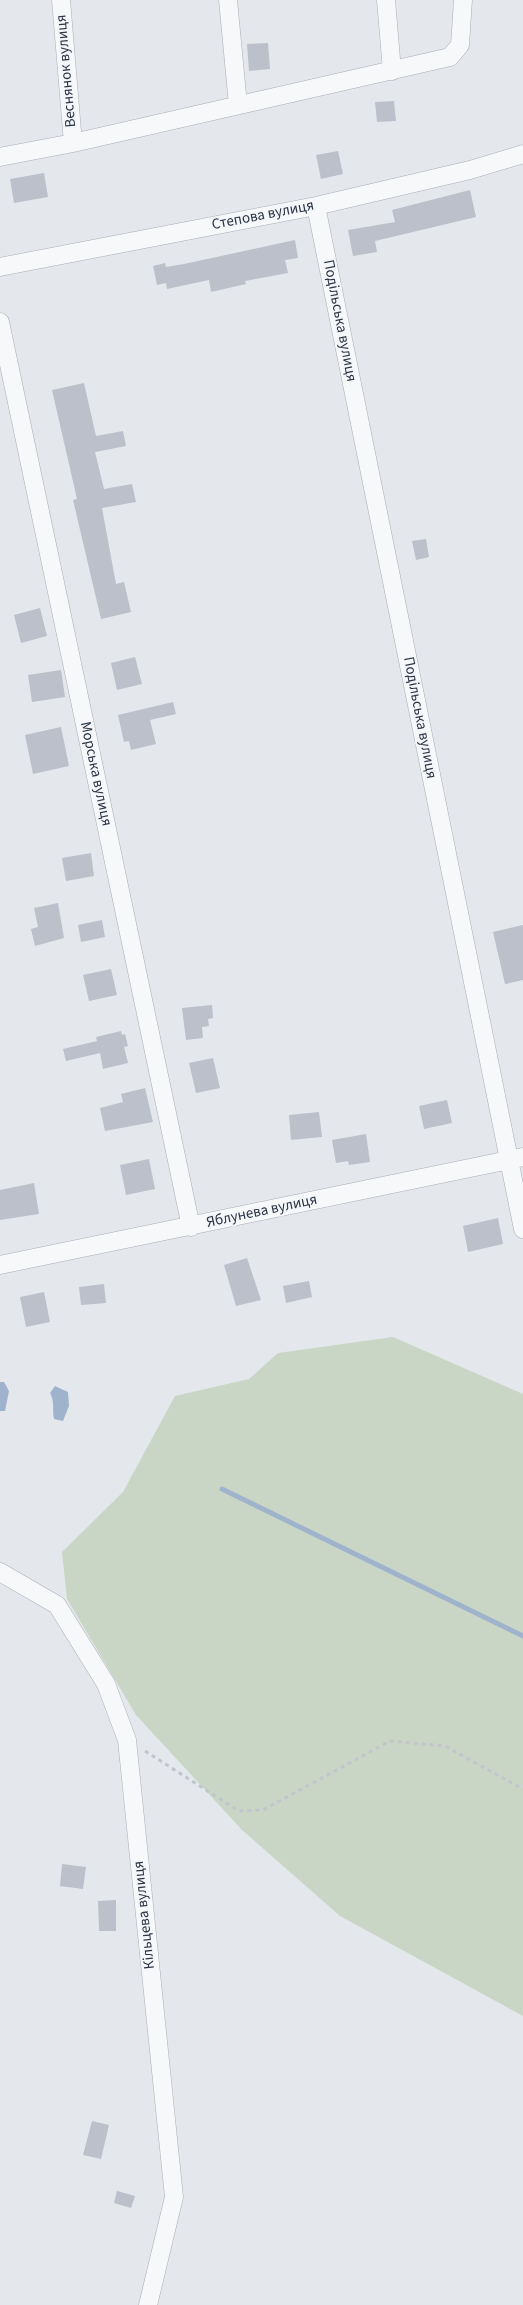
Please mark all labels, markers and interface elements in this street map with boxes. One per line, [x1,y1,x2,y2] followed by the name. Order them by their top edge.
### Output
[53,14,81,128] street label: Веснянок вулиця
[210,197,316,235] street label: Степова вулиця
[318,258,360,384] street label: Подільська вулиця
[398,655,440,781] street label: Подільська вулиця
[75,720,115,828] street label: Морська вулиця
[205,1191,319,1233] street label: Яблунева вулиця
[130,1860,160,1970] street label: Кільцева вулиця

